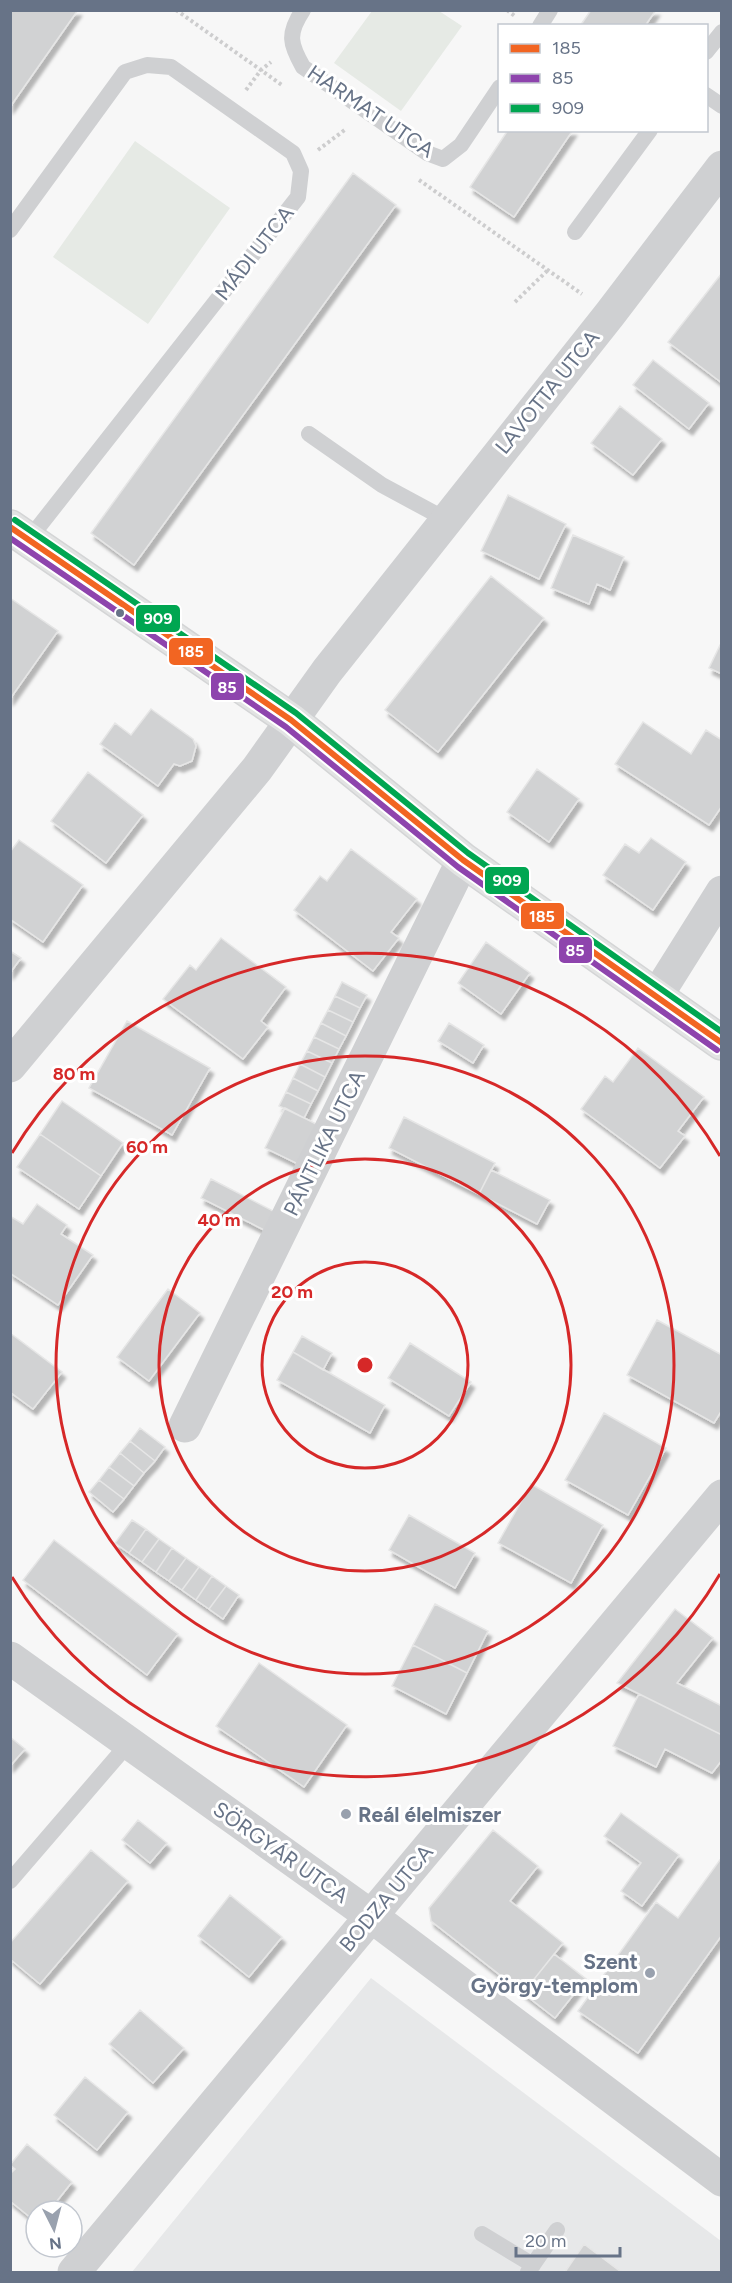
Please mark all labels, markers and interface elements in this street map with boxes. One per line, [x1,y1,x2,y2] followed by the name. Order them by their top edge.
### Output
[498,24,708,132] legend
[552,37,581,59] text: 185
[303,59,439,163] street label: HARMAT UTCA
[552,67,573,89] text: 85
[552,97,584,119] text: 909
[209,201,299,305] street label: MÁDI UTCA
[490,325,604,459] street label: LAVOTTA UTCA
[135,604,181,633] line badge: 909
[114,607,126,619] unlabelled marker
[144,609,172,628] text: 909
[168,637,214,666] line badge: 185
[178,642,204,661] text: 185
[210,672,245,701] line badge: 85
[217,678,237,697] text: 85
[484,866,530,895] line badge: 909
[493,871,521,890] text: 909
[520,902,565,930] line badge: 185
[529,907,555,926] text: 185
[558,936,593,964] line badge: 85
[565,941,585,960] text: 85
[53,1063,95,1085] text: 80 m
[278,1066,370,1220] street label: PÁNTLIKA UTCA
[126,1136,168,1158] text: 60 m
[197,1209,241,1231] text: 40 m
[271,1281,313,1303] text: 20 m
[355,1355,375,1375] centre of rings
[209,1796,353,1908] street label: SÖRGYÁR UTCA
[358,1802,501,1827] place label: Reál élelmiszer
[339,1807,353,1821] marker: Reál élelmiszer
[334,1839,438,1957] street label: BODZA UTCA
[471,1949,638,1998] place label: Szent György-templom
[643,1966,657,1980] marker: Szent György-templom
[24,2199,84,2259] north arrow
[516,2220,620,2258] scale bar
[525,2230,566,2252] text: 20 m
[48,2233,63,2254] text: N

